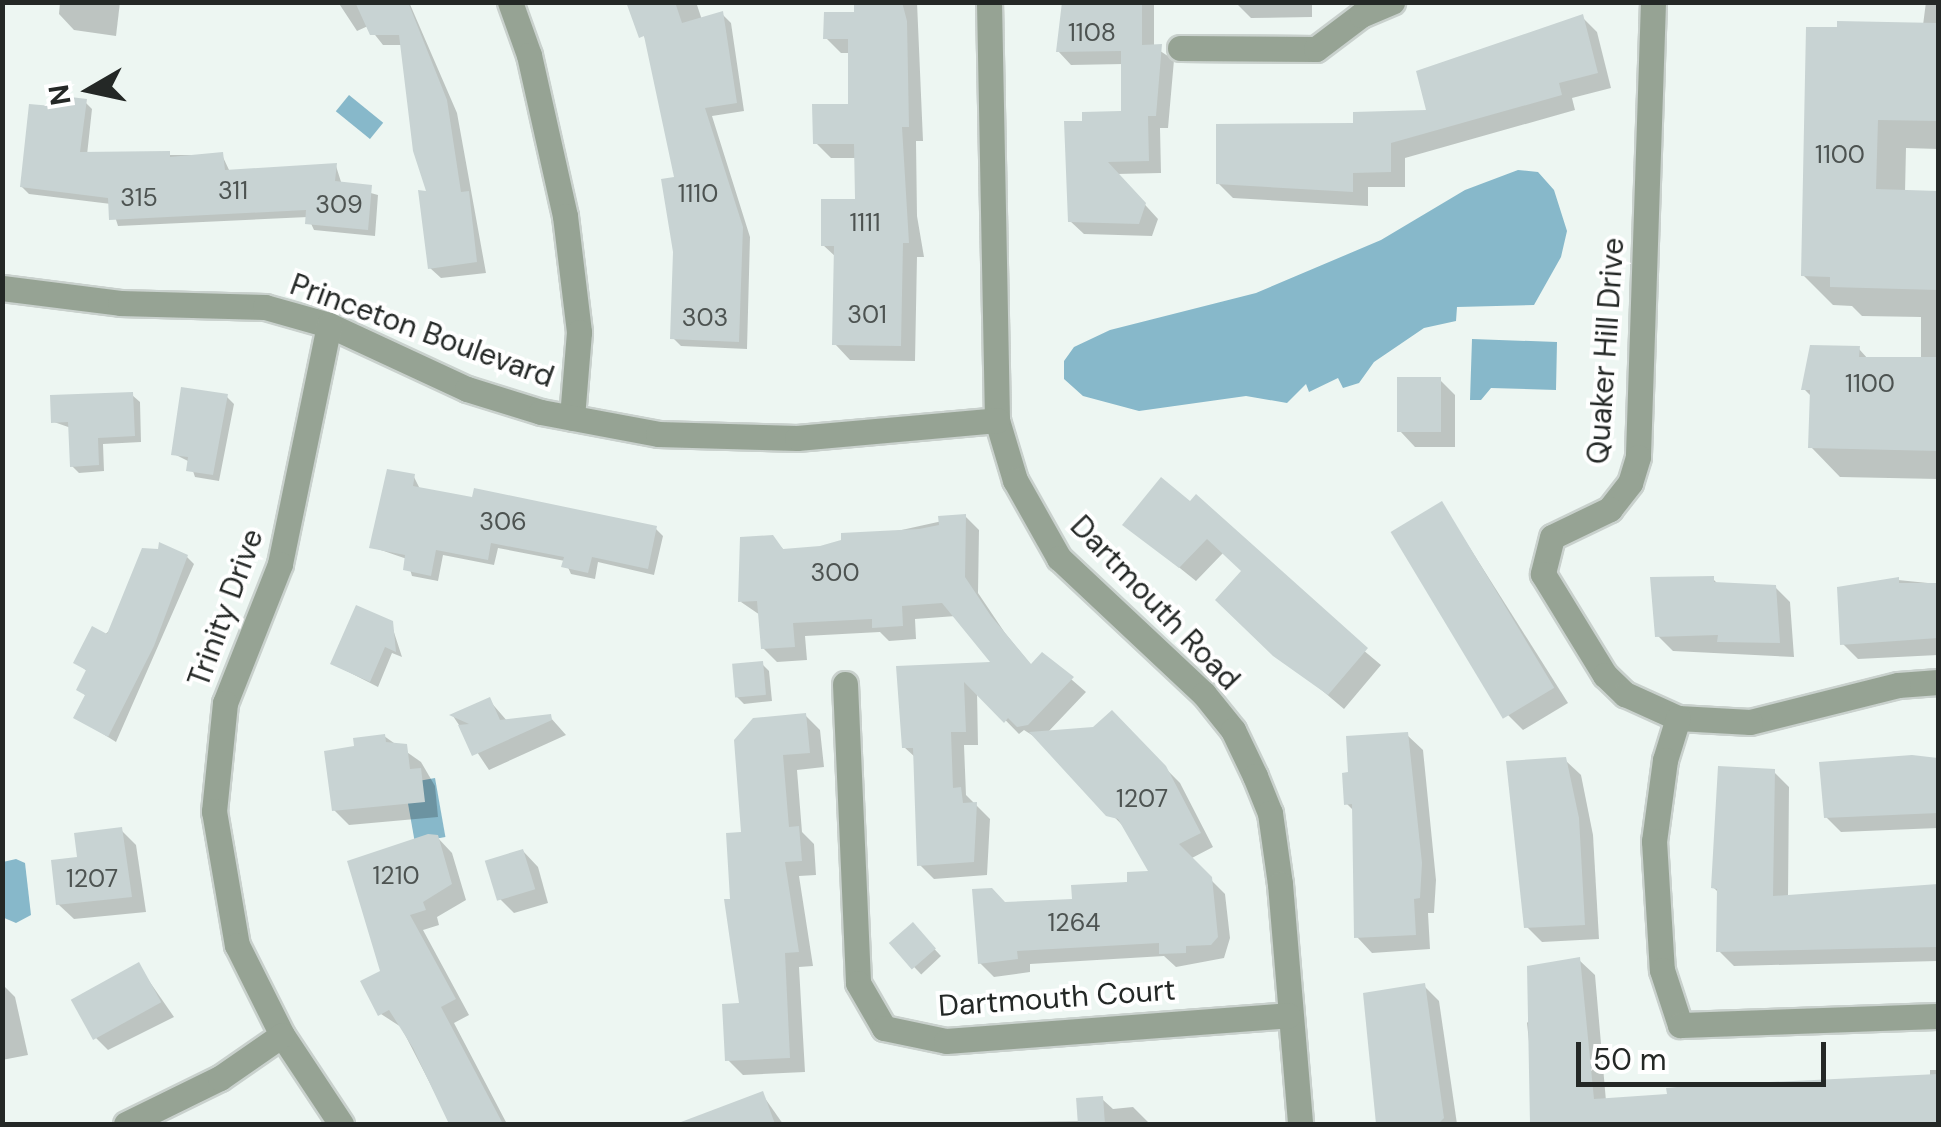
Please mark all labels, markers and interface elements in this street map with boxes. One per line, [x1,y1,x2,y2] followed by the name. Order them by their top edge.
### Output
[1068,18,1116,48] house number: 1108
[40,40,140,140] north arrow
[40,82,80,108] text: N
[1815,140,1865,170] house number: 1100
[218,176,248,206] house number: 311
[678,179,718,209] house number: 1110
[120,183,158,213] house number: 315
[315,190,363,220] house number: 309
[849,208,881,238] house number: 1111
[1580,237,1632,465] street label: Quaker Hill Drive
[285,267,559,395] street label: Princeton Boulevard
[847,300,887,330] house number: 301
[682,303,728,333] house number: 303
[1845,369,1895,399] house number: 1100
[479,507,527,537] house number: 306
[1063,508,1247,698] street label: Dartmouth Road
[181,524,271,692] street label: Trinity Drive
[811,558,859,588] house number: 300
[1116,784,1168,814] house number: 1207
[372,861,420,891] house number: 1210
[66,864,118,894] house number: 1207
[1047,908,1101,938] house number: 1264
[937,972,1177,1024] street label: Dartmouth Court
[1581,1022,1831,1084] scale bar
[1593,1040,1667,1079] text: 50 m

